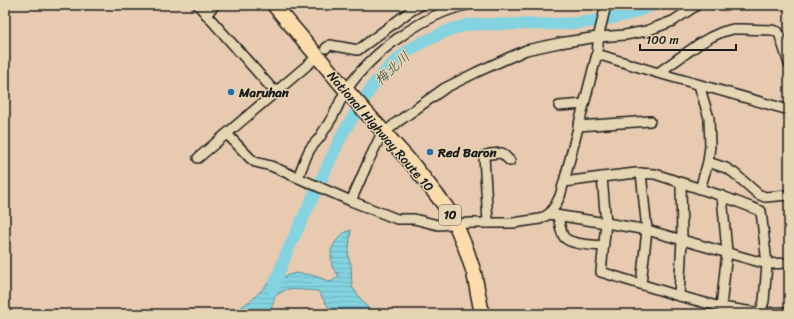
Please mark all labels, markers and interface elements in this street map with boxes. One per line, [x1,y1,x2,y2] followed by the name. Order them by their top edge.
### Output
[640,26,736,52] scale bar
[646,29,679,51] text: 100 m
[368,45,416,92] water label: 梅北川
[321,66,440,197] street label: National Highway Route 10
[238,81,290,104] place label: Maruhan
[226,87,236,97] marker: Maruhan
[437,141,497,164] place label: Red Baron
[425,147,435,157] marker: Red Baron
[439,205,461,225] road number: 10

